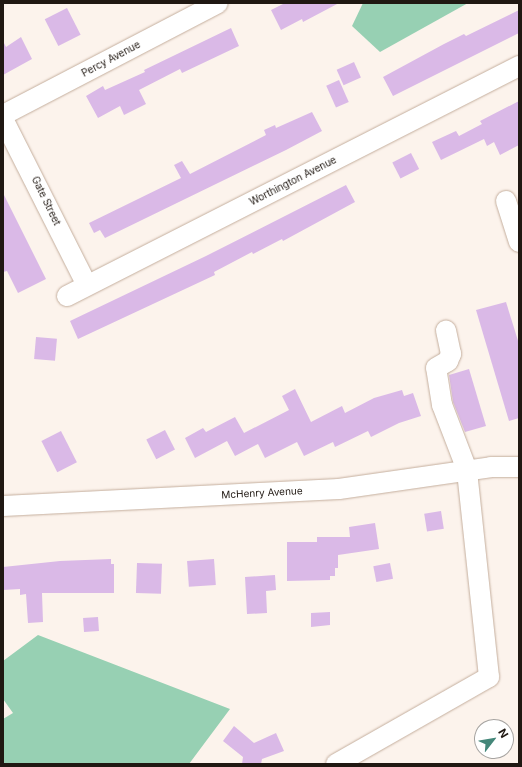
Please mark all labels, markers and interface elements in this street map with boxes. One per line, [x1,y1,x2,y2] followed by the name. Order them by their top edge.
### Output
[80,38,142,80] street label: Percy Avenue
[248,154,338,208] street label: Worthington Avenue
[29,175,63,227] street label: Gate Street
[221,485,303,501] street label: McHenry Avenue
[474,719,514,759] north arrow
[495,726,512,741] text: N

